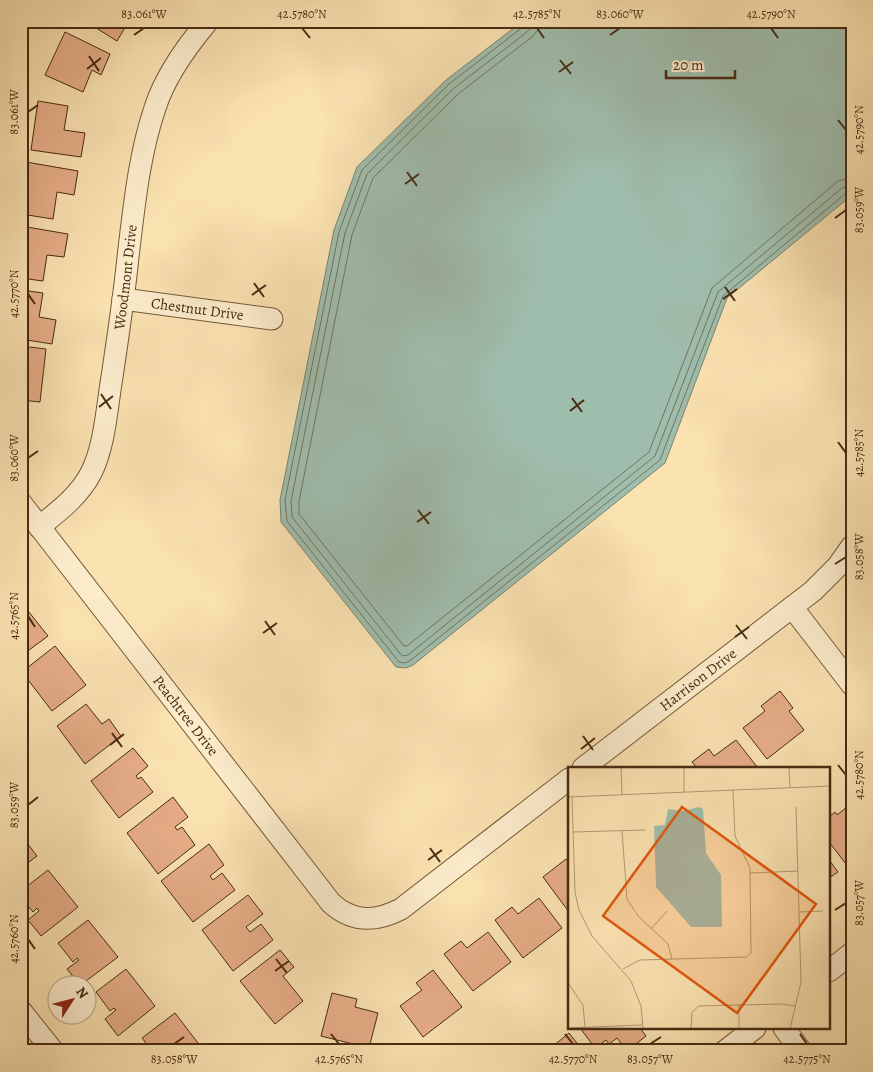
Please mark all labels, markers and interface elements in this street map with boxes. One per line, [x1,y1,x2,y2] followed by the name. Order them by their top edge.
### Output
[121,6,167,22] text: 83.061°W
[277,6,327,22] text: 42.5780°N
[513,6,561,22] text: 42.5785°N
[596,6,645,22] text: 83.060°W
[746,6,796,22] text: 42.5790°N
[666,48,734,80] scale bar
[673,55,704,75] text: 20 m
[6,89,22,135] text: 83.061°W
[851,105,867,155] text: 42.5790°N
[851,186,867,233] text: 83.059°W
[109,223,142,332] street label: Woodmont Drive
[6,269,22,318] text: 42.5770°N
[150,293,245,325] street label: Chestnut Drive
[851,429,867,477] text: 42.5785°N
[6,433,22,482] text: 83.060°W
[851,533,867,580] text: 83.058°W
[6,592,22,640] text: 42.5765°N
[655,643,741,716] street label: Harrison Drive
[148,671,223,760] street label: Peachtree Drive
[851,750,867,800] text: 42.5780°N
[568,767,830,1030] inset map
[6,781,22,828] text: 83.059°W
[851,879,867,926] text: 83.057°W
[6,914,22,964] text: 42.5760°N
[48,974,98,1024] north arrow
[71,983,93,1002] text: N
[151,1051,198,1067] text: 83.058°W
[315,1051,363,1067] text: 42.5765°N
[549,1051,598,1067] text: 42.5770°N
[627,1051,674,1067] text: 83.057°W
[783,1051,831,1067] text: 42.5775°N

